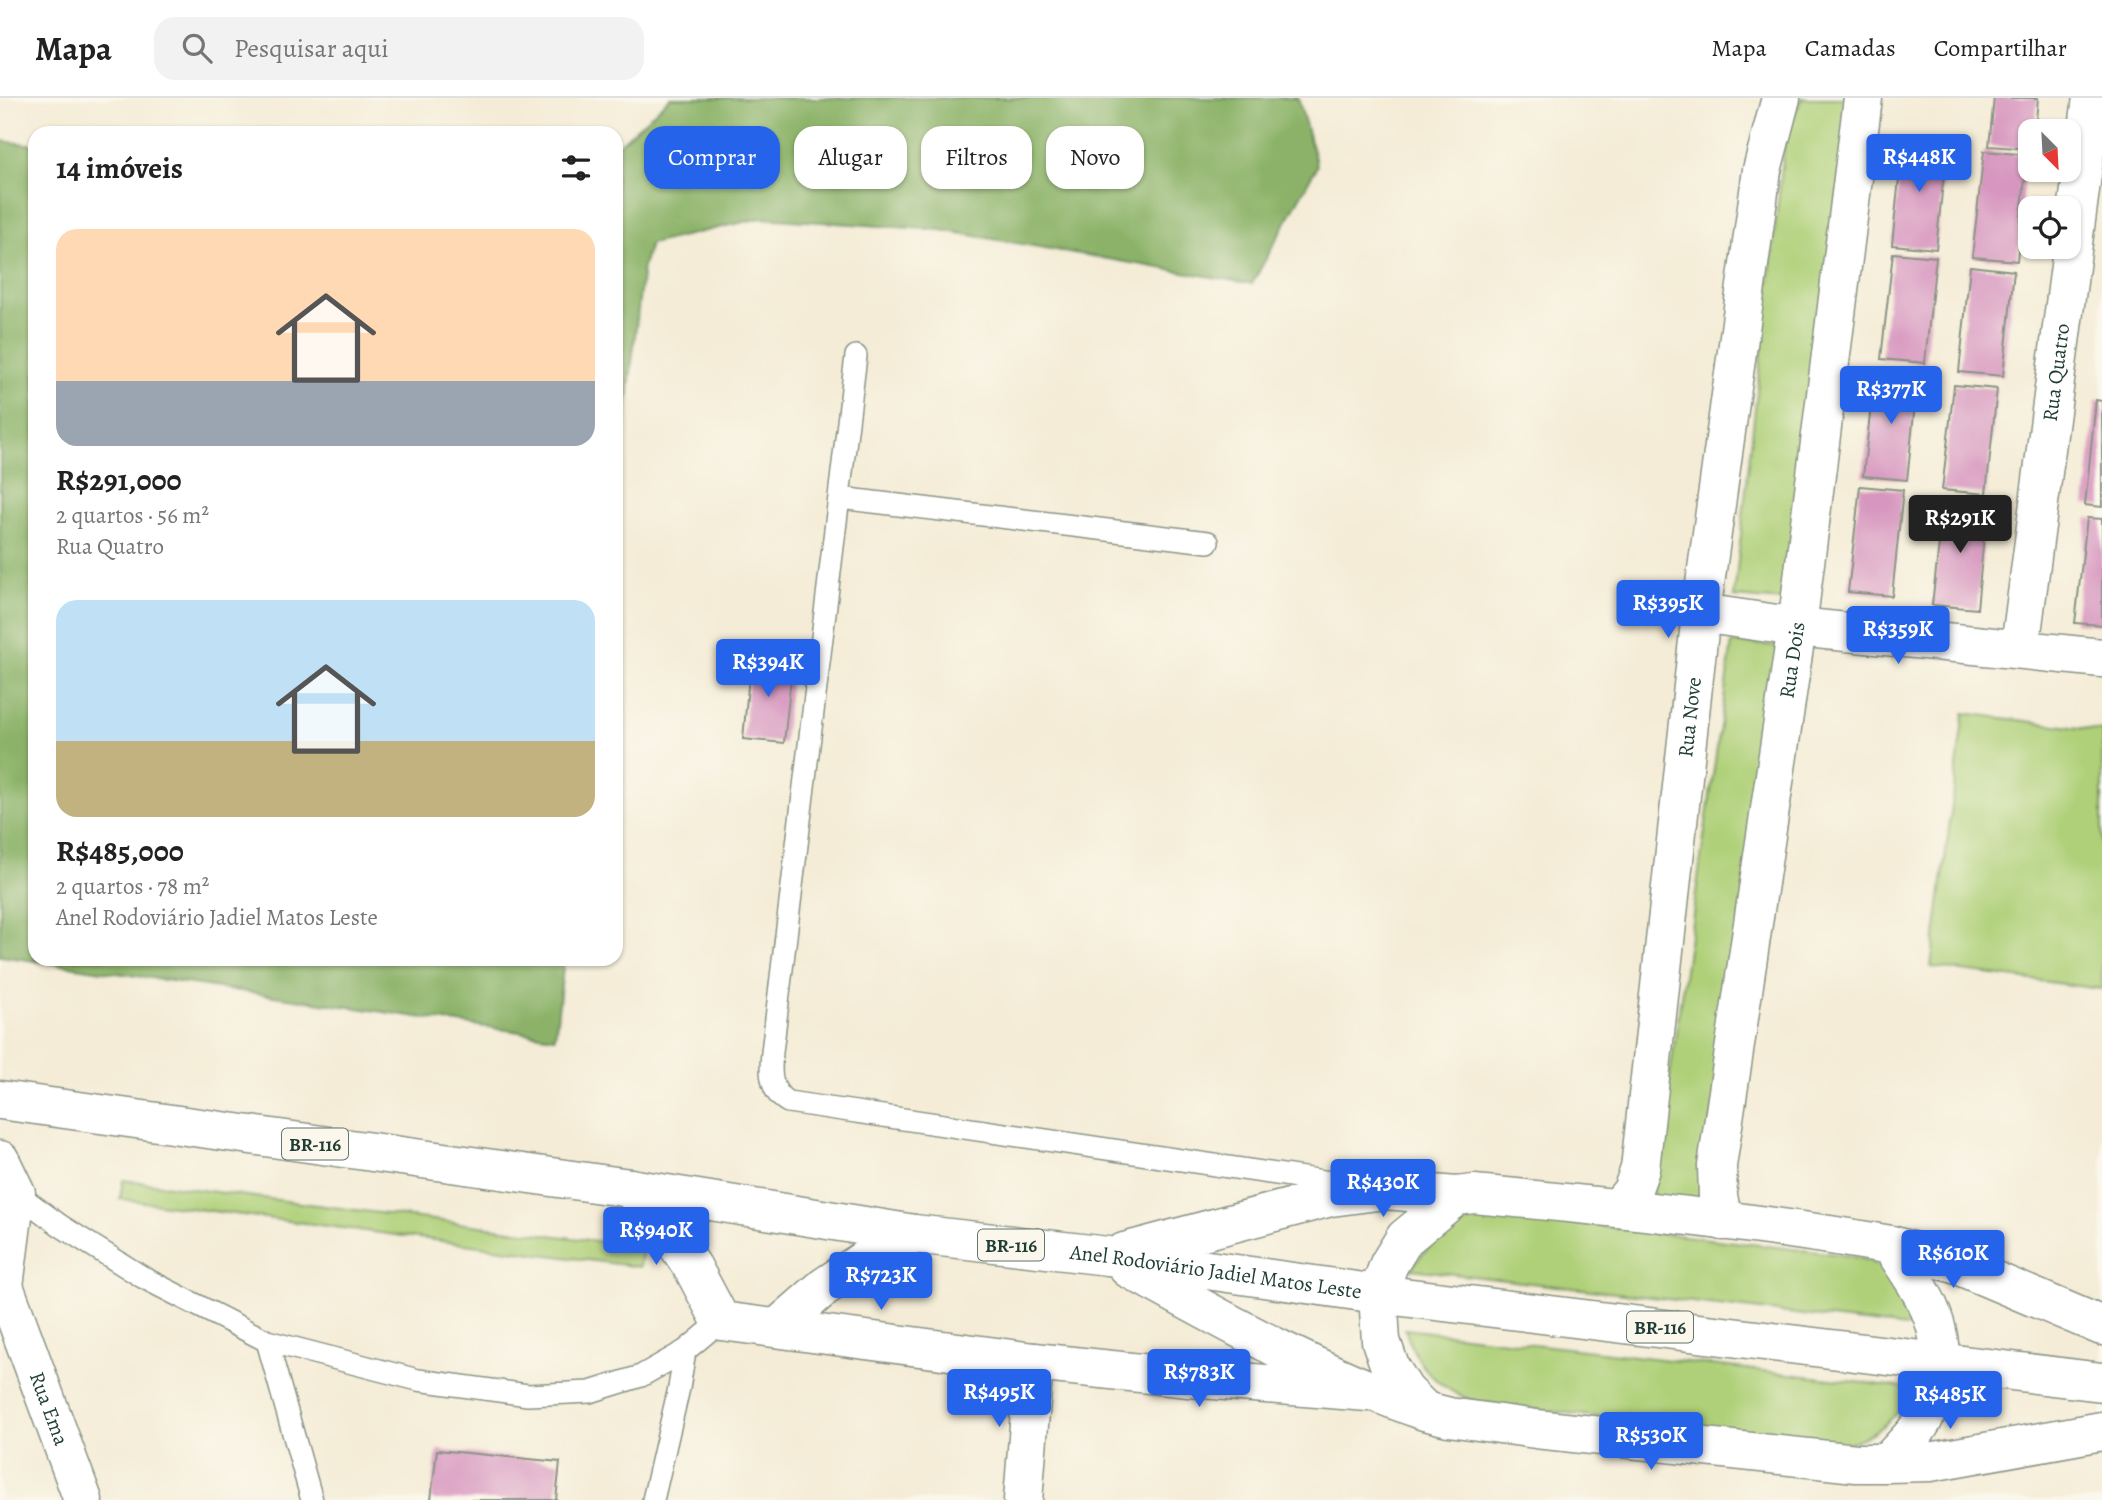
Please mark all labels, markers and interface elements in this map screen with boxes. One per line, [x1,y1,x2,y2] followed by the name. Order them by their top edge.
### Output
[154,17,644,80] search box
[35,26,112,71] text: Mapa
[178,29,216,67] icon: search
[234,31,389,66] text: Pesquisar aqui
[1712,32,1767,64] text: Mapa
[1805,32,1896,64] text: Camadas
[1934,32,2067,64] text: Compartilhar
[2018,119,2081,182] north arrow
[2018,119,2081,259] map controls
[644,126,780,189] chip: Comprar
[794,126,907,189] chip: Alugar
[921,126,1032,189] chip: Filtros
[1046,126,1144,189] chip: Novo
[1862,134,1976,194] pin: R$448K
[1882,141,1956,172] text: R$448K
[56,148,183,188] text: 14 imóveis
[557,149,595,187] icon: filters
[2018,196,2081,259] button: locate
[263,275,389,401] icon: home
[2036,322,2076,423] street label: Rua Quatro
[1834,366,1948,426] pin: R$377K
[1856,373,1926,404] text: R$377K
[56,460,182,500] text: R$291,000
[1903,496,2017,555] pin: R$291K
[56,500,209,531] text: 2 quartos · 56 m²
[1925,502,1995,533] text: R$291K
[56,531,164,562] text: Rua Quatro
[1611,580,1725,640] pin: R$395K
[1633,587,1703,618] text: R$395K
[1841,606,1955,666] pin: R$359K
[1863,613,1933,644] text: R$359K
[1773,620,1812,700] street label: Rua Dois
[711,640,825,699] pin: R$394K
[263,646,389,772] icon: home
[732,646,804,677] text: R$394K
[1671,675,1708,759] street label: Rua Nove
[56,831,184,871] text: R$485,000
[56,871,209,902] text: 2 quartos · 78 m²
[56,902,378,933] text: Anel Rodoviário Jadiel Matos Leste
[282,1128,348,1160] road number: BR-116
[1326,1160,1440,1219] pin: R$430K
[1347,1166,1419,1197] text: R$430K
[599,1208,713,1267] pin: R$940K
[619,1214,693,1245] text: R$940K
[978,1230,1044,1260] road number: BR-116
[1896,1230,2010,1290] pin: R$610K
[1917,1237,1989,1268] text: R$610K
[1068,1238,1363,1306] street label: Anel Rodoviário Jadiel Matos Leste
[824,1252,938,1312] pin: R$723K
[845,1259,917,1290] text: R$723K
[1627,1312,1693,1343] road number: BR-116
[1142,1350,1256,1409] pin: R$783K
[1163,1356,1235,1387] text: R$783K
[23,1368,76,1449] street label: Rua Ema
[942,1370,1056,1429] pin: R$495K
[1893,1372,2007,1431] pin: R$485K
[963,1376,1035,1407] text: R$495K
[1914,1378,1986,1409] text: R$485K
[1594,1412,1708,1472] pin: R$530K
[1615,1419,1687,1450] text: R$530K

